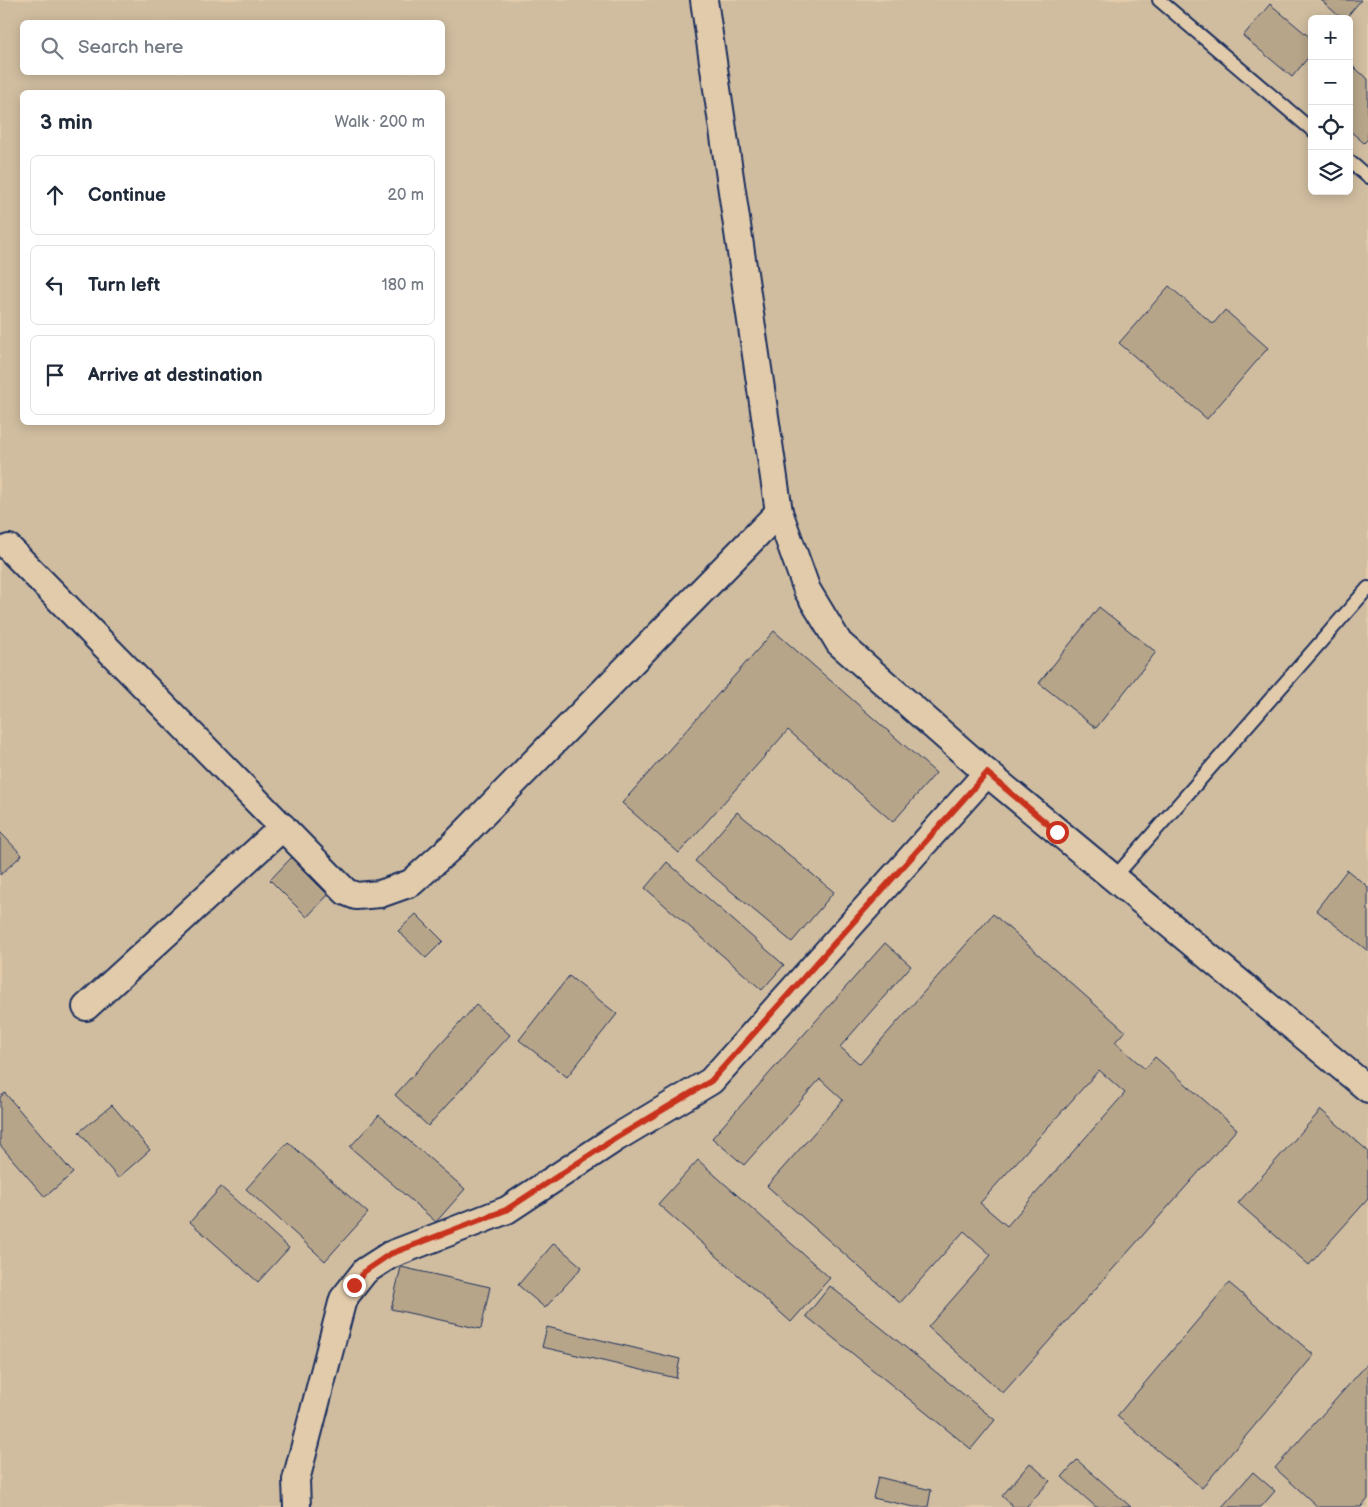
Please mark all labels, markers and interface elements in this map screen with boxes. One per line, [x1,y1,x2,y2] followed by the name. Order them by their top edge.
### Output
[1308,15,1353,195] map controls
[1308,15,1353,60] button: +
[20,20,445,75] search box
[38,34,66,62] icon: search
[78,36,183,59] text: Search here
[1308,60,1353,105] button: −
[1308,105,1353,150] button: locate
[40,110,93,135] text: 3 min
[335,113,425,132] text: Walk · 200 m
[1308,150,1353,195] button: layers
[41,181,69,209] icon: ahead
[88,184,166,207] text: Continue
[388,186,424,205] text: 20 m
[41,271,69,299] icon: left
[88,274,160,297] text: Turn left
[382,276,424,295] text: 180 m
[41,361,69,389] icon: arrive
[88,364,263,387] text: Arrive at destination
[1046,821,1069,844] route start
[343,1274,366,1297] route end

